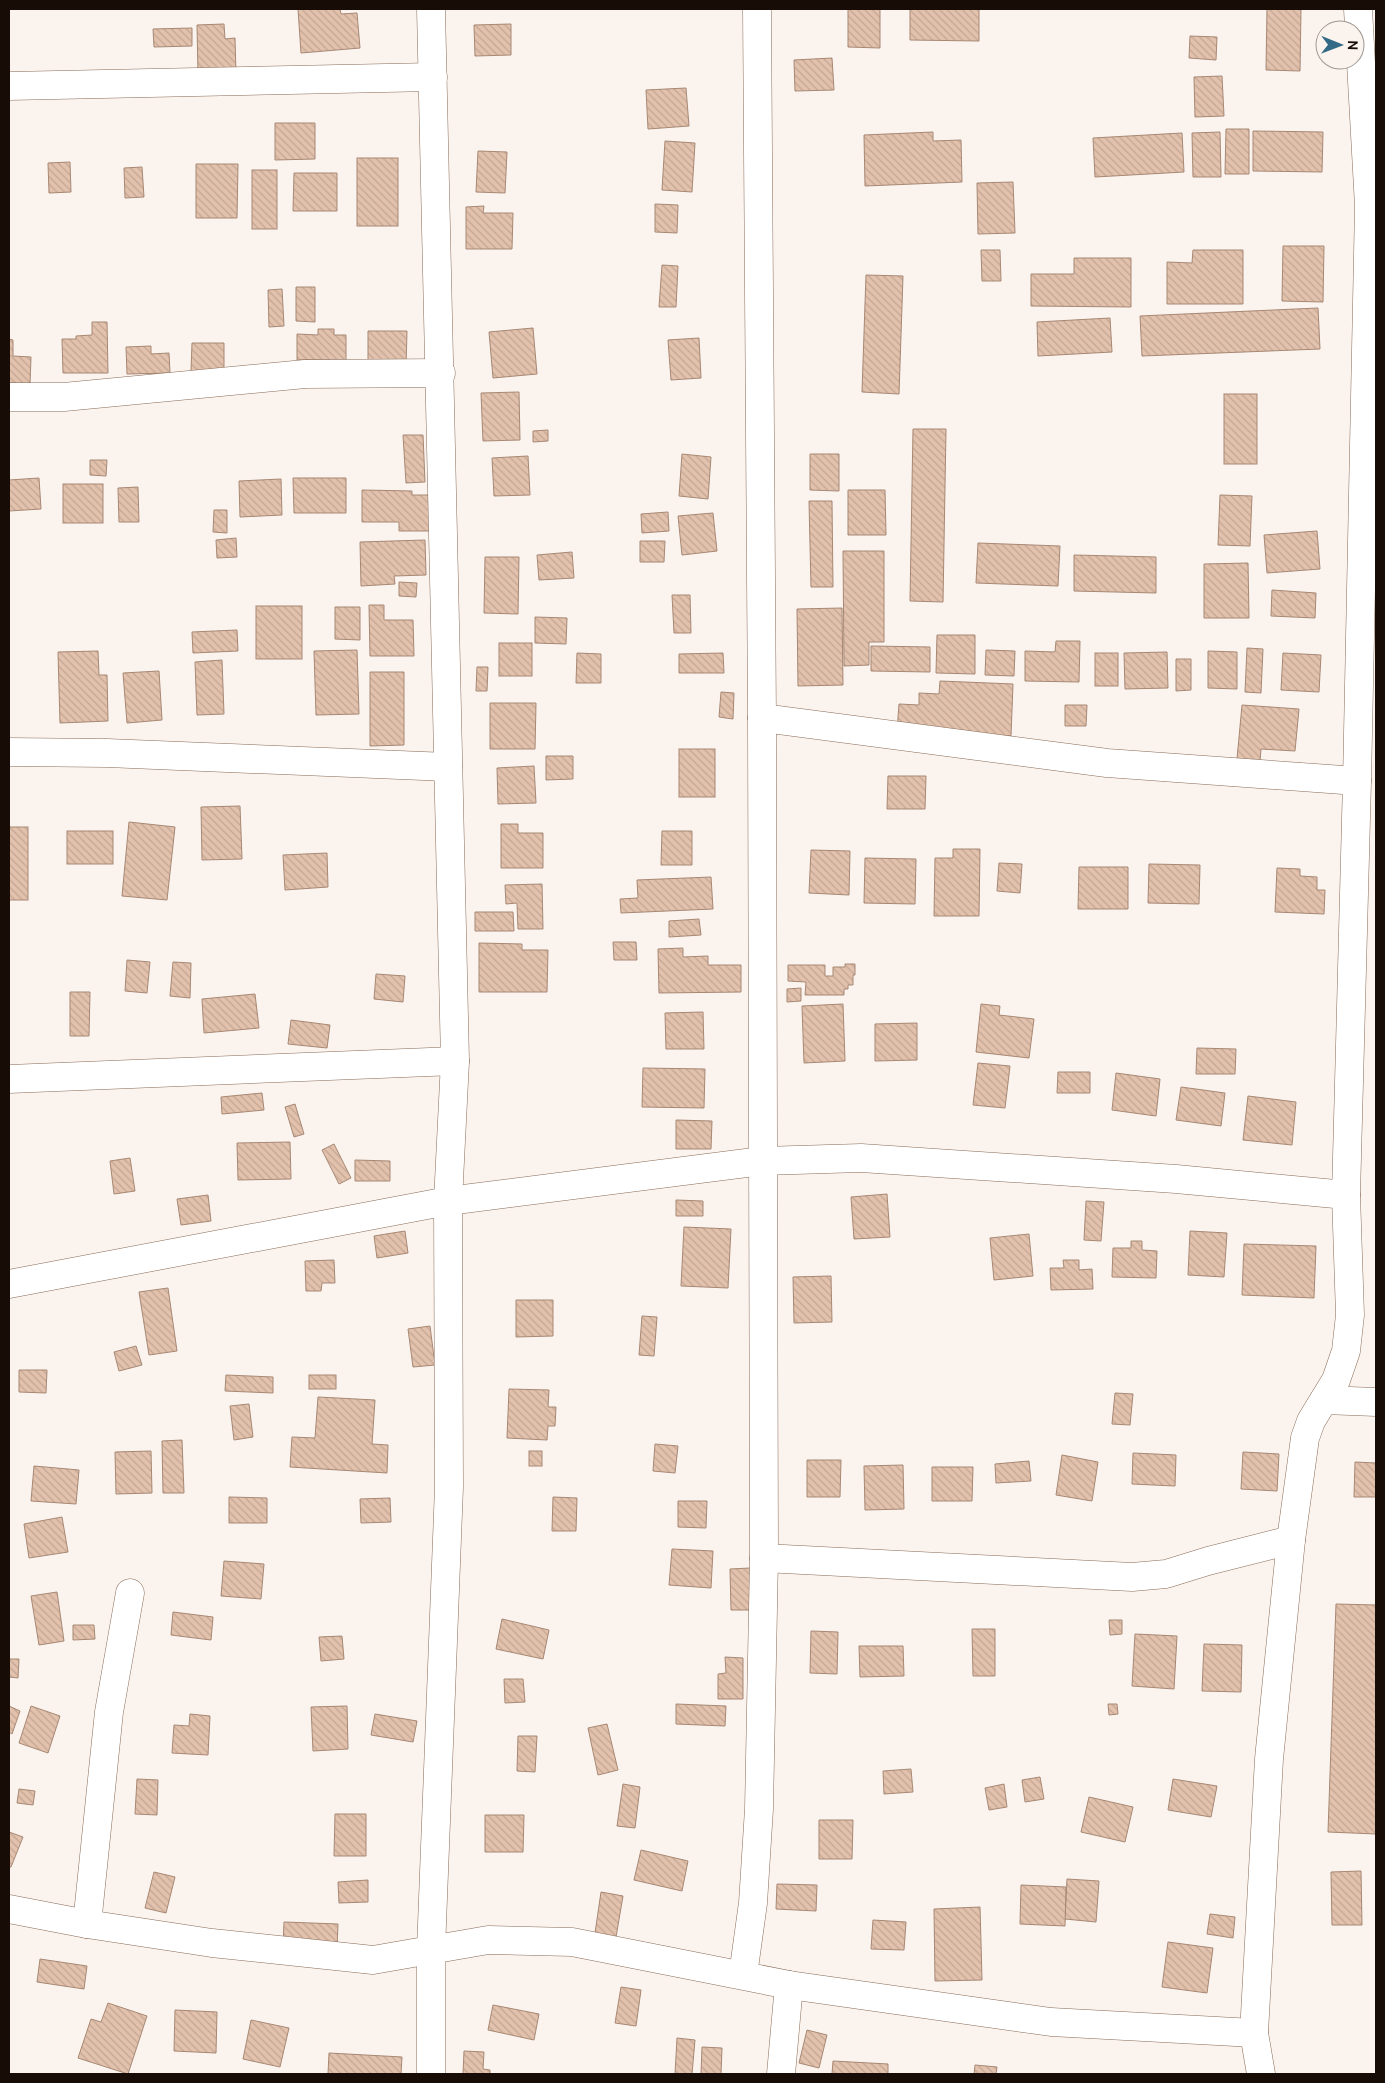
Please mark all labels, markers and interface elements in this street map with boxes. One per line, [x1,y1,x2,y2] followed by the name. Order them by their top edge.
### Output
[1315,20,1365,70] north arrow
[1344,40,1362,50] text: N

